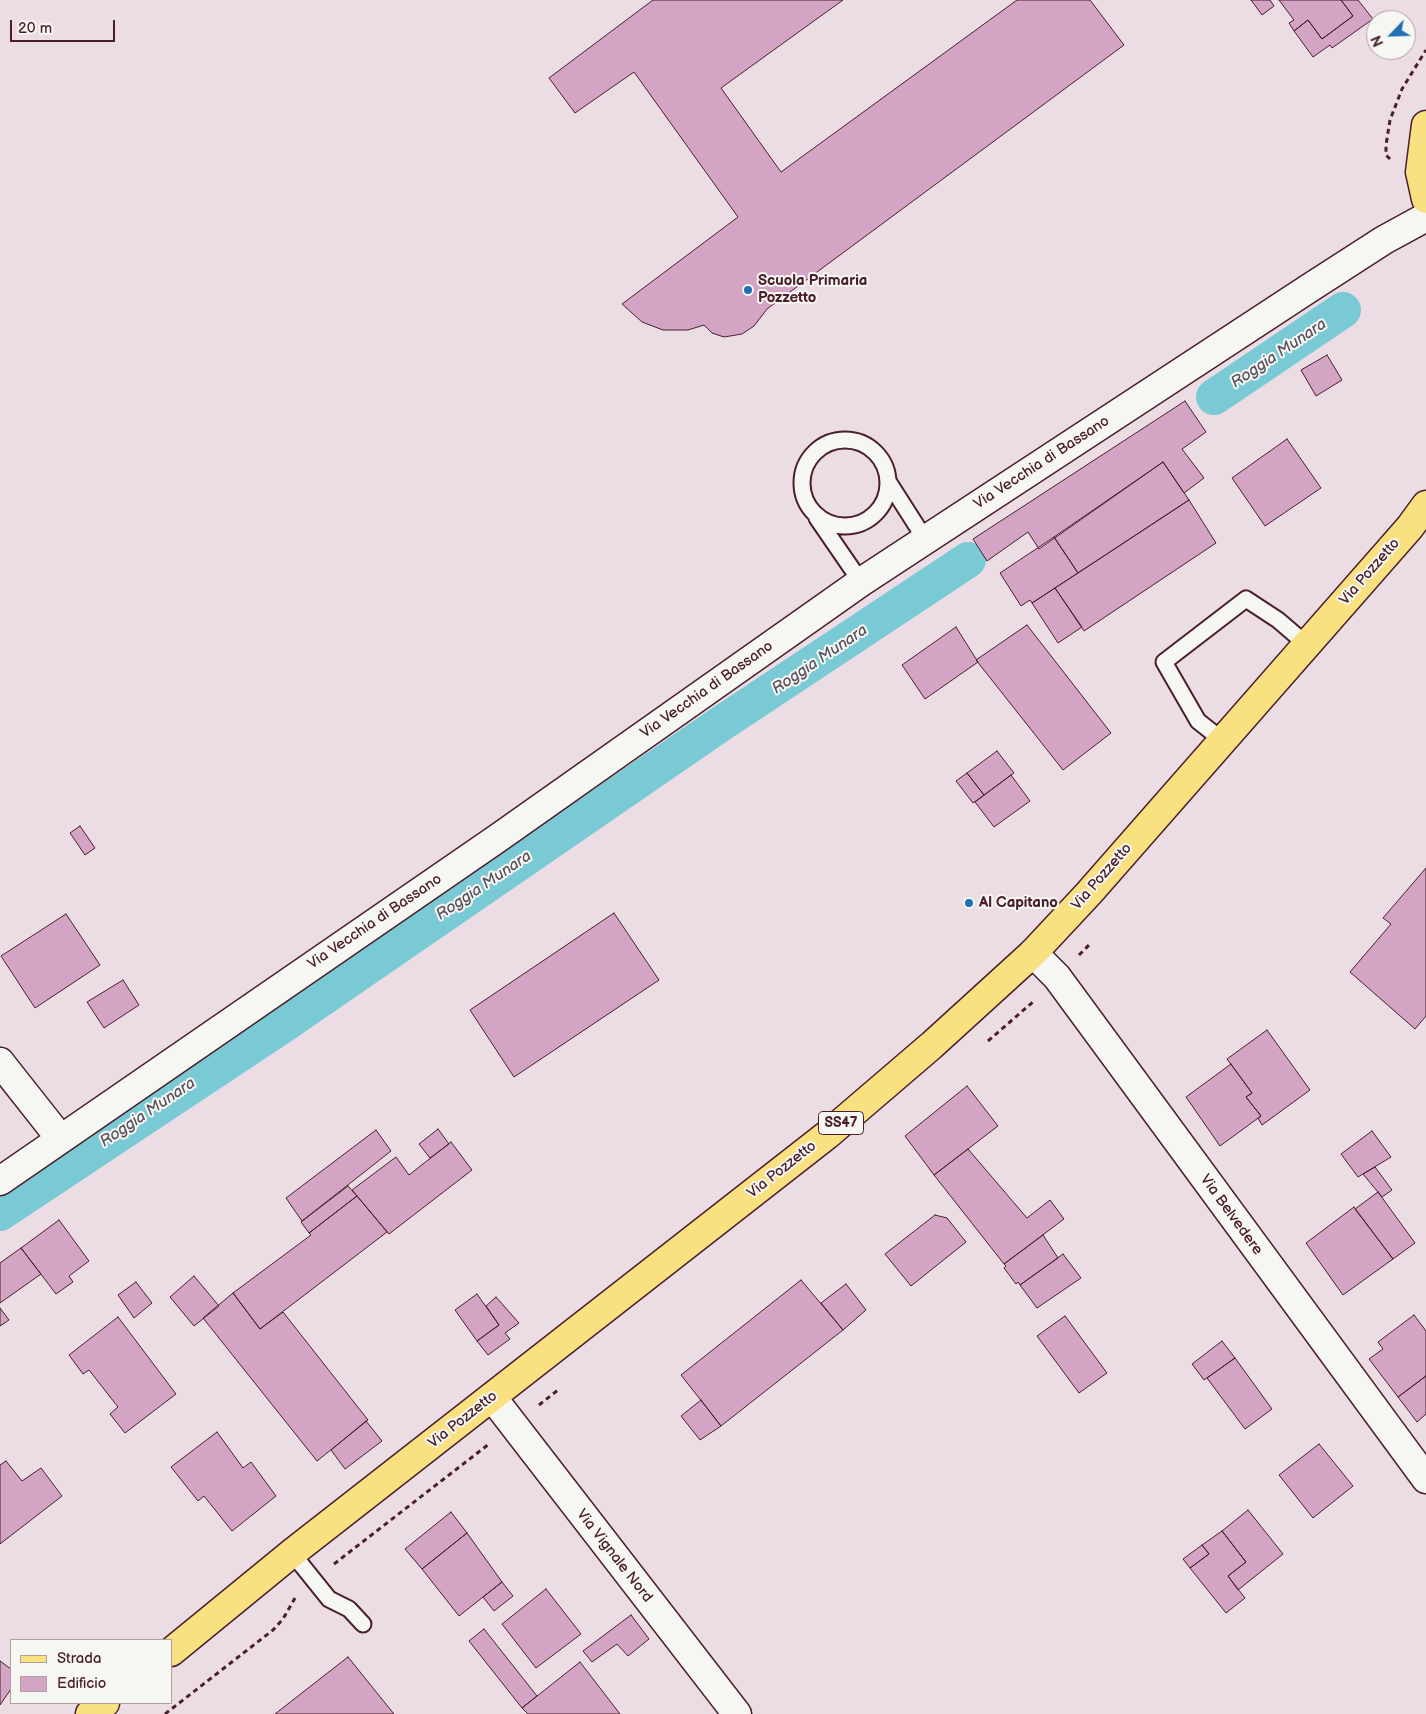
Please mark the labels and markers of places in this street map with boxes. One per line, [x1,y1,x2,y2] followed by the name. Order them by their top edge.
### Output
[758,272,867,307] place label: Scuola Primaria Pozzetto
[742,284,754,296] marker: Scuola Primaria Pozzetto
[979,894,1058,912] place label: Al Capitano
[963,897,975,909] marker: Al Capitano

